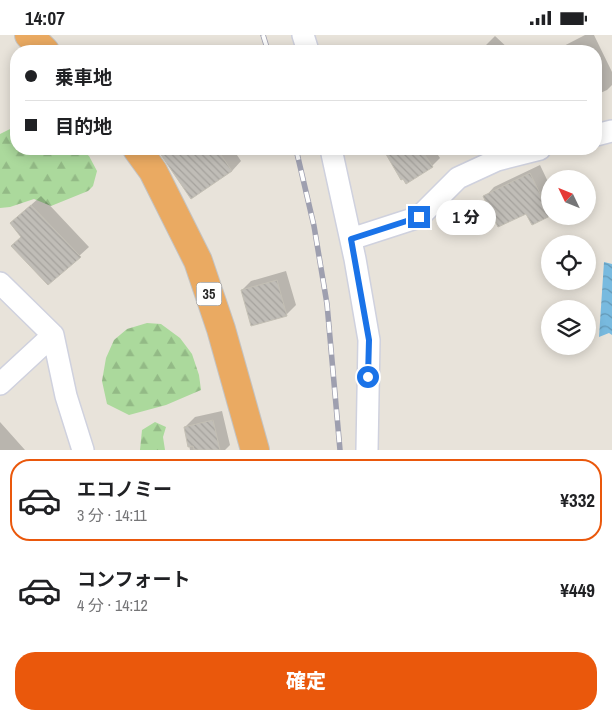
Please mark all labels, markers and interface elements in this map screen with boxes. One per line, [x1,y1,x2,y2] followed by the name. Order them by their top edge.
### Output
[25,5,65,31] text: 14:07
[55,64,112,90] text: 乗車地
[55,113,112,139] text: 目的地
[541,170,596,225] north arrow
[541,170,596,355] map controls
[436,199,496,235] callout: 1 分
[408,206,430,228] route end
[453,206,479,228] text: 1 分
[541,235,596,290] button: locate
[196,283,222,305] road number: 35
[541,300,596,355] button: layers
[357,366,379,388] route start
[77,476,172,502] text: エコノミー
[17,478,62,523] icon: car
[560,487,595,513] text: ¥332
[77,504,147,526] text: 3 分 · 14:11
[77,566,190,592] text: コンフォート
[17,568,62,613] icon: car
[560,577,595,603] text: ¥449
[77,594,148,616] text: 4 分 · 14:12
[15,652,597,710] button: 確定

